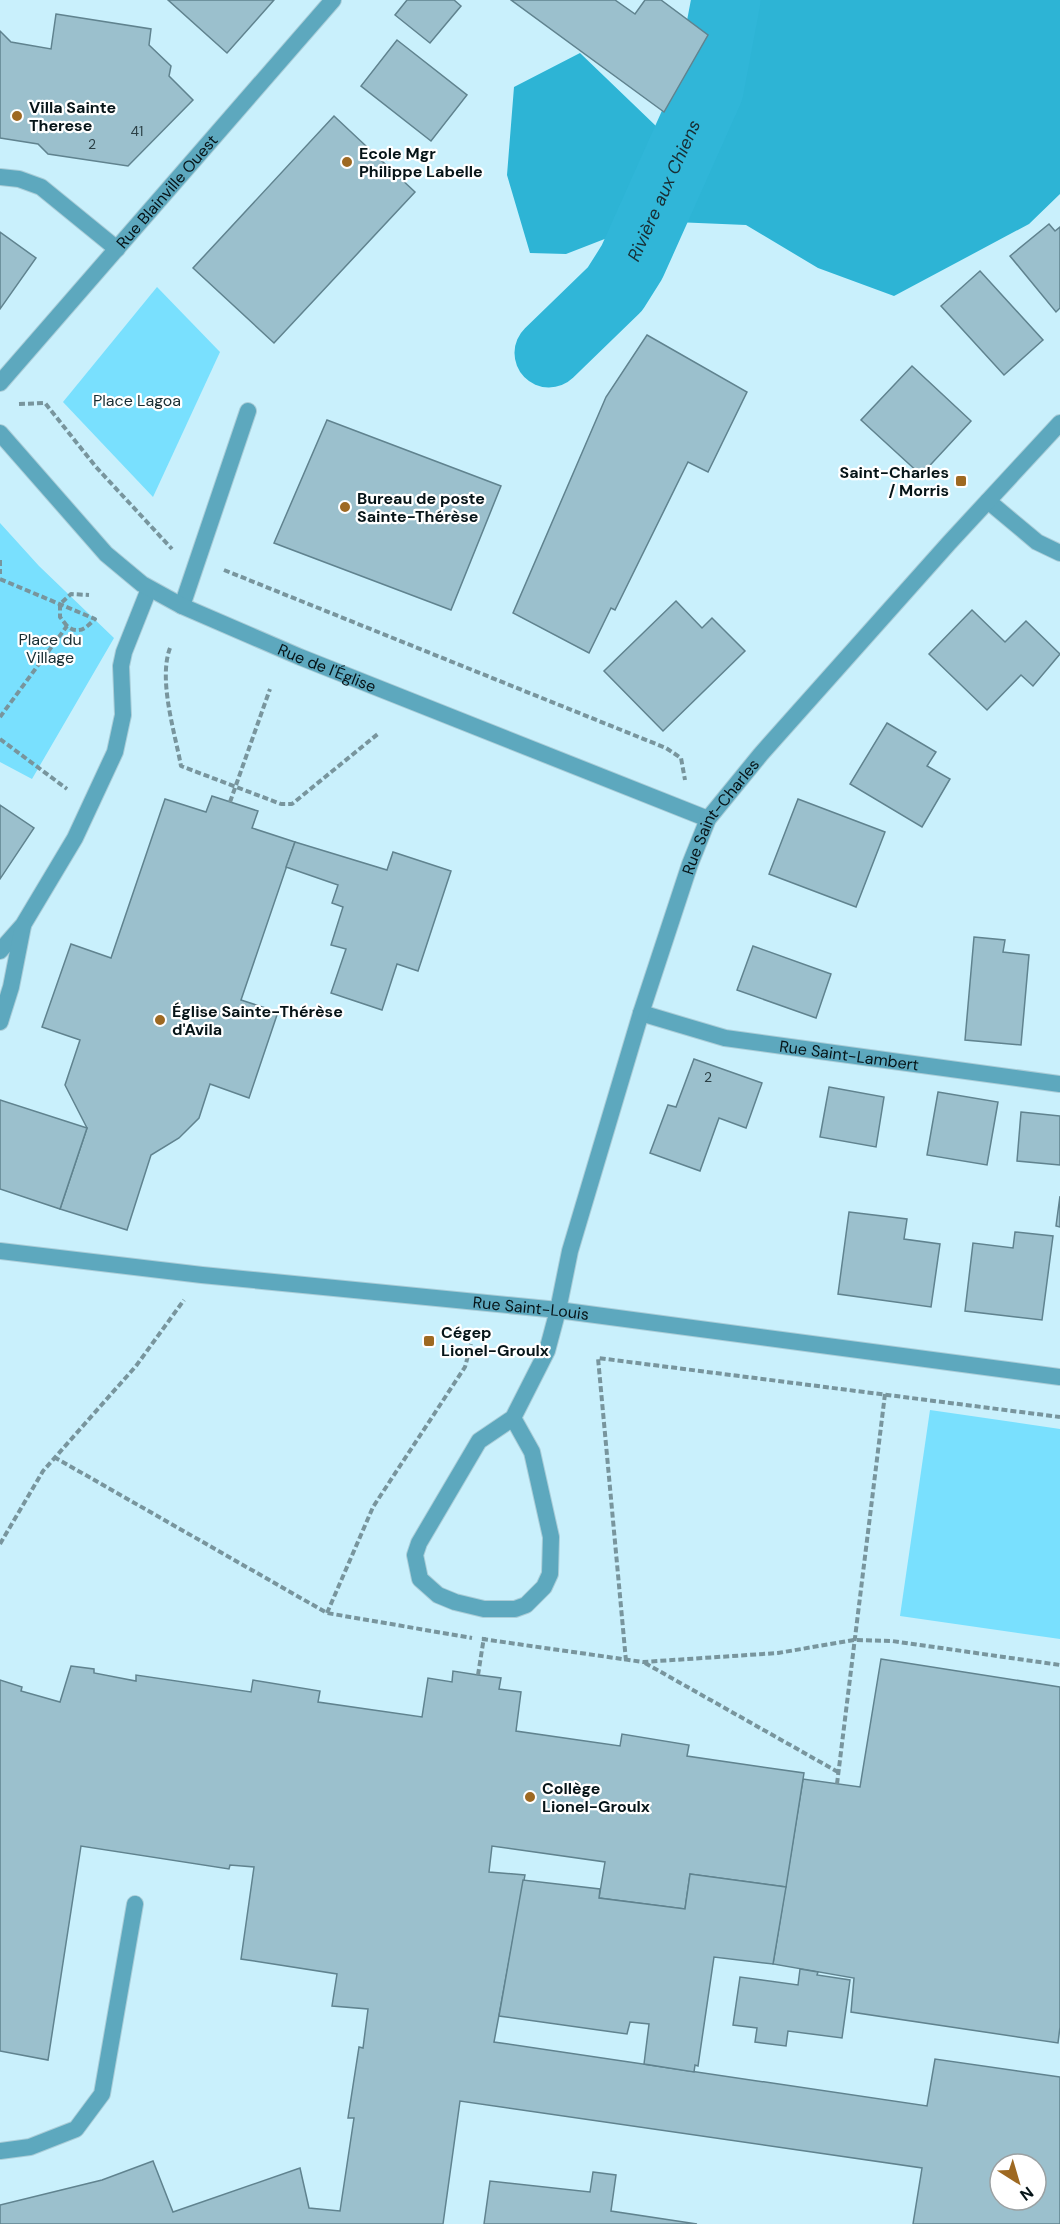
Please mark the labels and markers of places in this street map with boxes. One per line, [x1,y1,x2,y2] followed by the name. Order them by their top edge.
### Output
[29,97,116,136] place label: Villa Sainte Therese
[10,109,24,123] marker: Villa Sainte Therese
[359,143,483,182] place label: Ecole Mgr Philippe Labelle
[340,155,354,169] marker: Ecole Mgr Philippe Labelle
[840,462,949,501] place label: Saint-Charles / Morris
[954,474,968,488] marker: Saint-Charles / Morris
[357,488,485,527] place label: Bureau de poste Sainte-Thérèse
[338,500,352,514] marker: Bureau de poste Sainte-Thérèse
[172,1001,343,1040] place label: Église Sainte-Thérèse d'Avila
[153,1013,167,1027] marker: Église Sainte-Thérèse d'Avila
[441,1322,549,1361] place label: Cégep Lionel-Groulx
[422,1334,436,1348] marker: Cégep Lionel-Groulx
[542,1778,650,1817] place label: Collège Lionel-Groulx
[523,1790,537,1804] marker: Collège Lionel-Groulx

